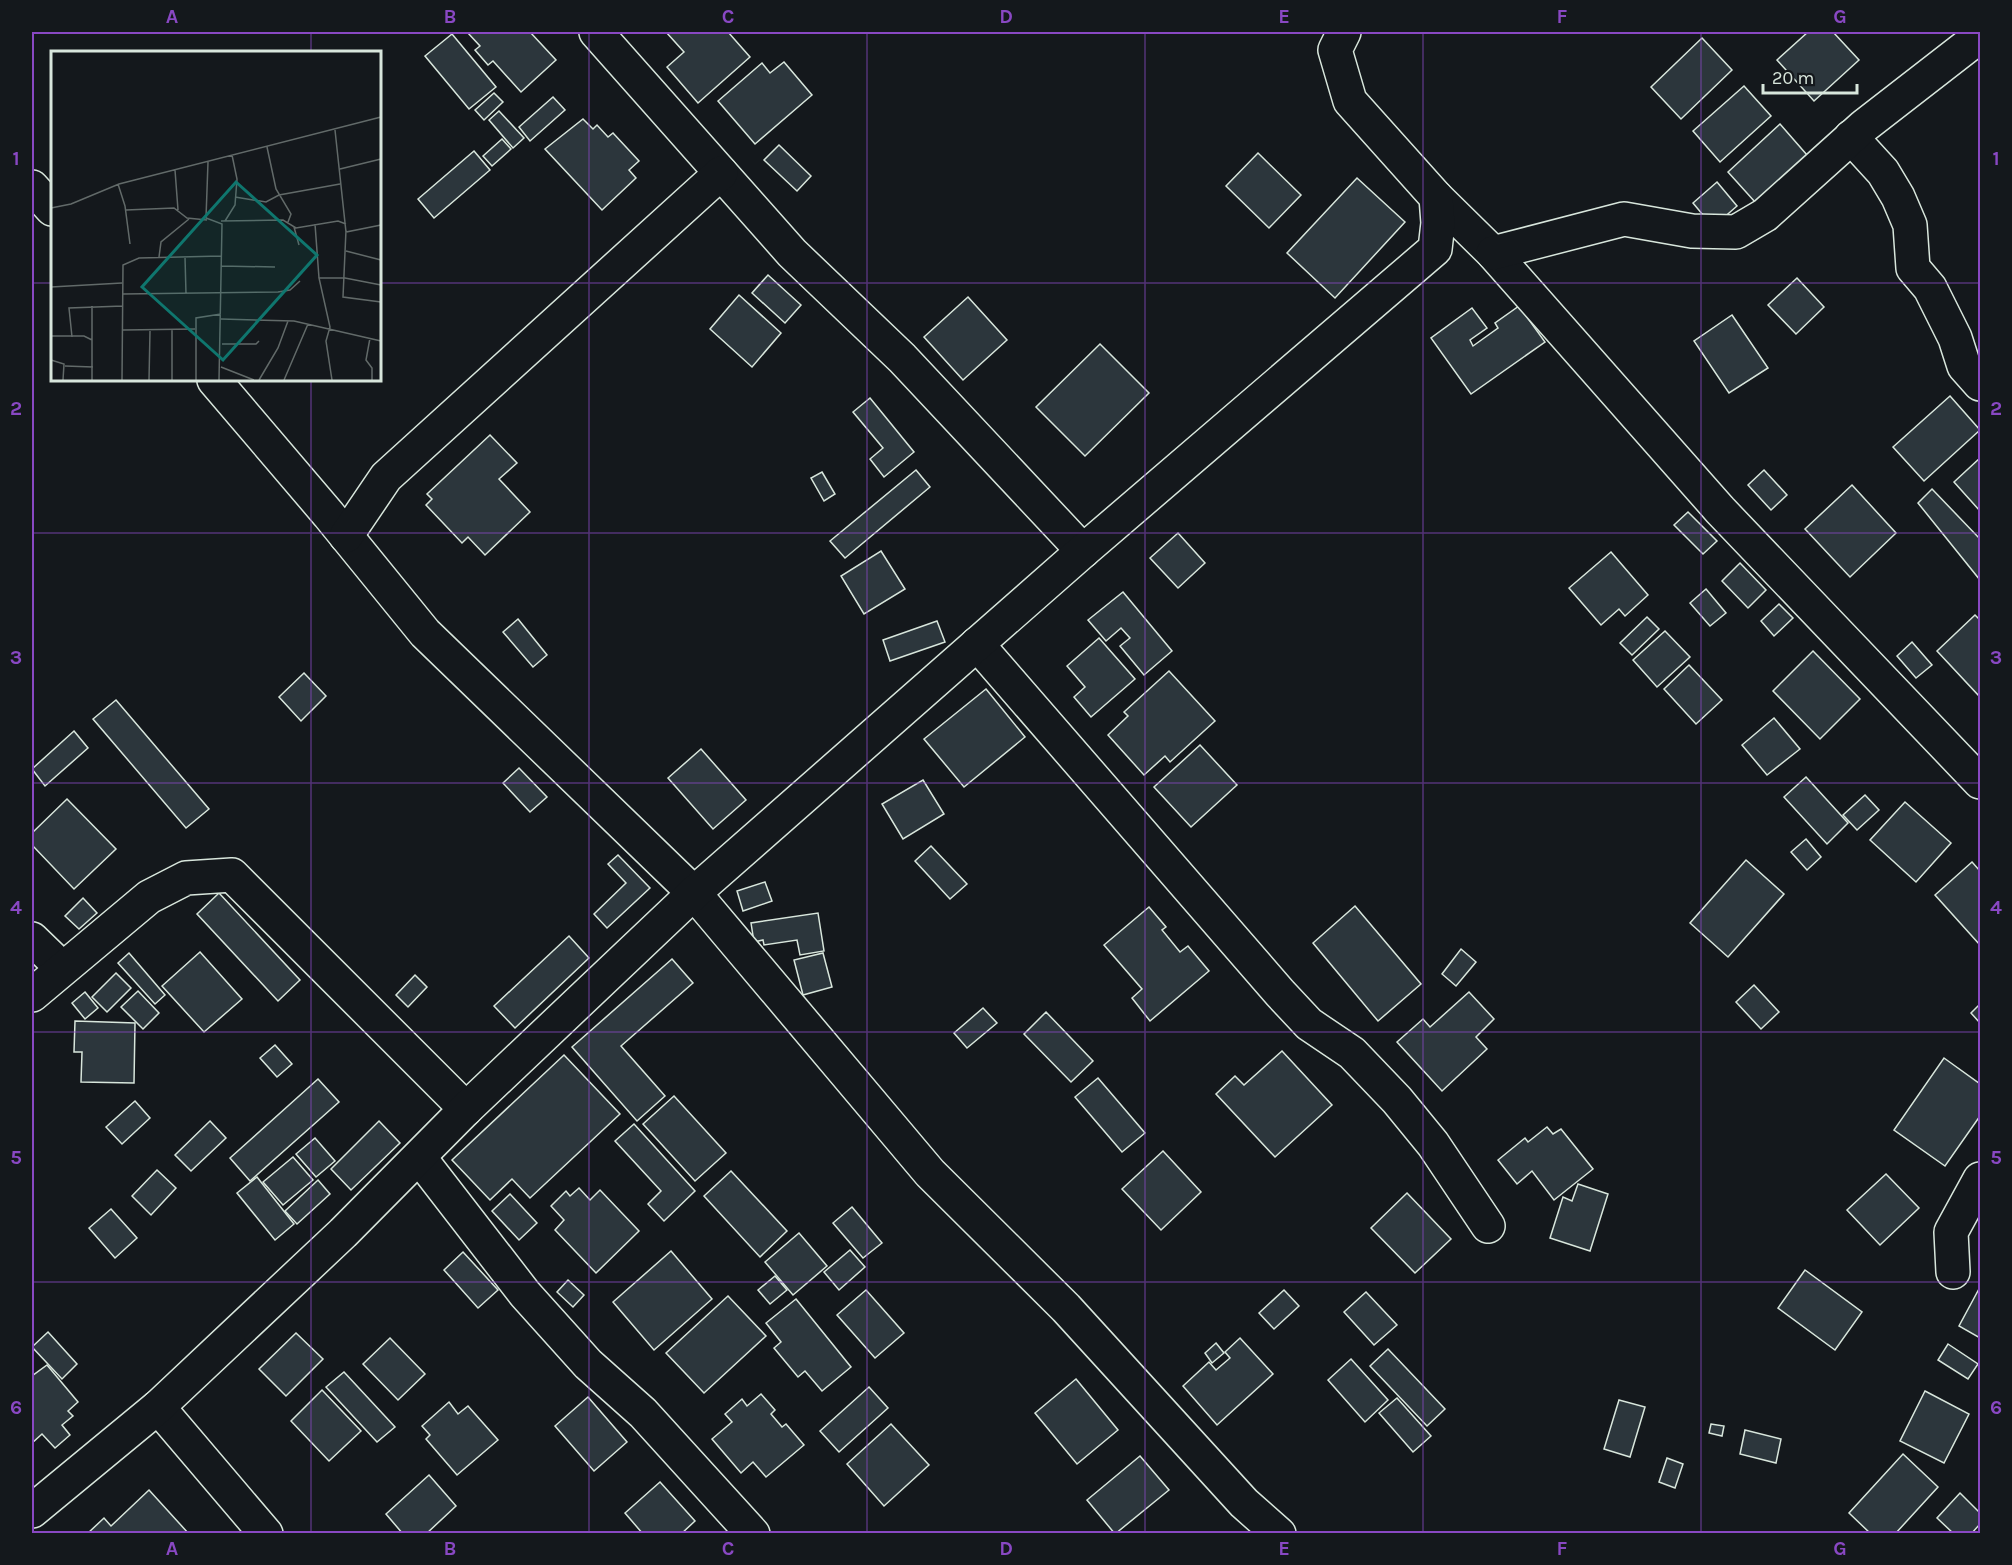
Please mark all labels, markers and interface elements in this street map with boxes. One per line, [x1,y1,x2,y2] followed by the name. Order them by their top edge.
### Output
[166,5,179,28] text: A
[444,5,456,28] text: B
[722,5,734,28] text: C
[999,5,1013,28] text: D
[1278,5,1290,28] text: E
[1557,5,1568,28] text: F
[1833,5,1847,28] text: G
[51,51,381,381] inset map
[1763,57,1858,95] scale bar
[1772,67,1814,89] text: 20 m
[12,147,20,170] text: 1
[1992,147,2000,170] text: 1
[10,397,22,420] text: 2
[1990,397,2002,420] text: 2
[10,646,22,669] text: 3
[1990,646,2002,669] text: 3
[10,896,22,919] text: 4
[1990,896,2002,919] text: 4
[10,1146,22,1169] text: 5
[1990,1146,2002,1169] text: 5
[10,1396,22,1419] text: 6
[1990,1396,2002,1419] text: 6
[166,1537,179,1560] text: A
[444,1537,456,1560] text: B
[722,1537,734,1560] text: C
[999,1537,1013,1560] text: D
[1278,1537,1290,1560] text: E
[1557,1537,1568,1560] text: F
[1833,1537,1847,1560] text: G

